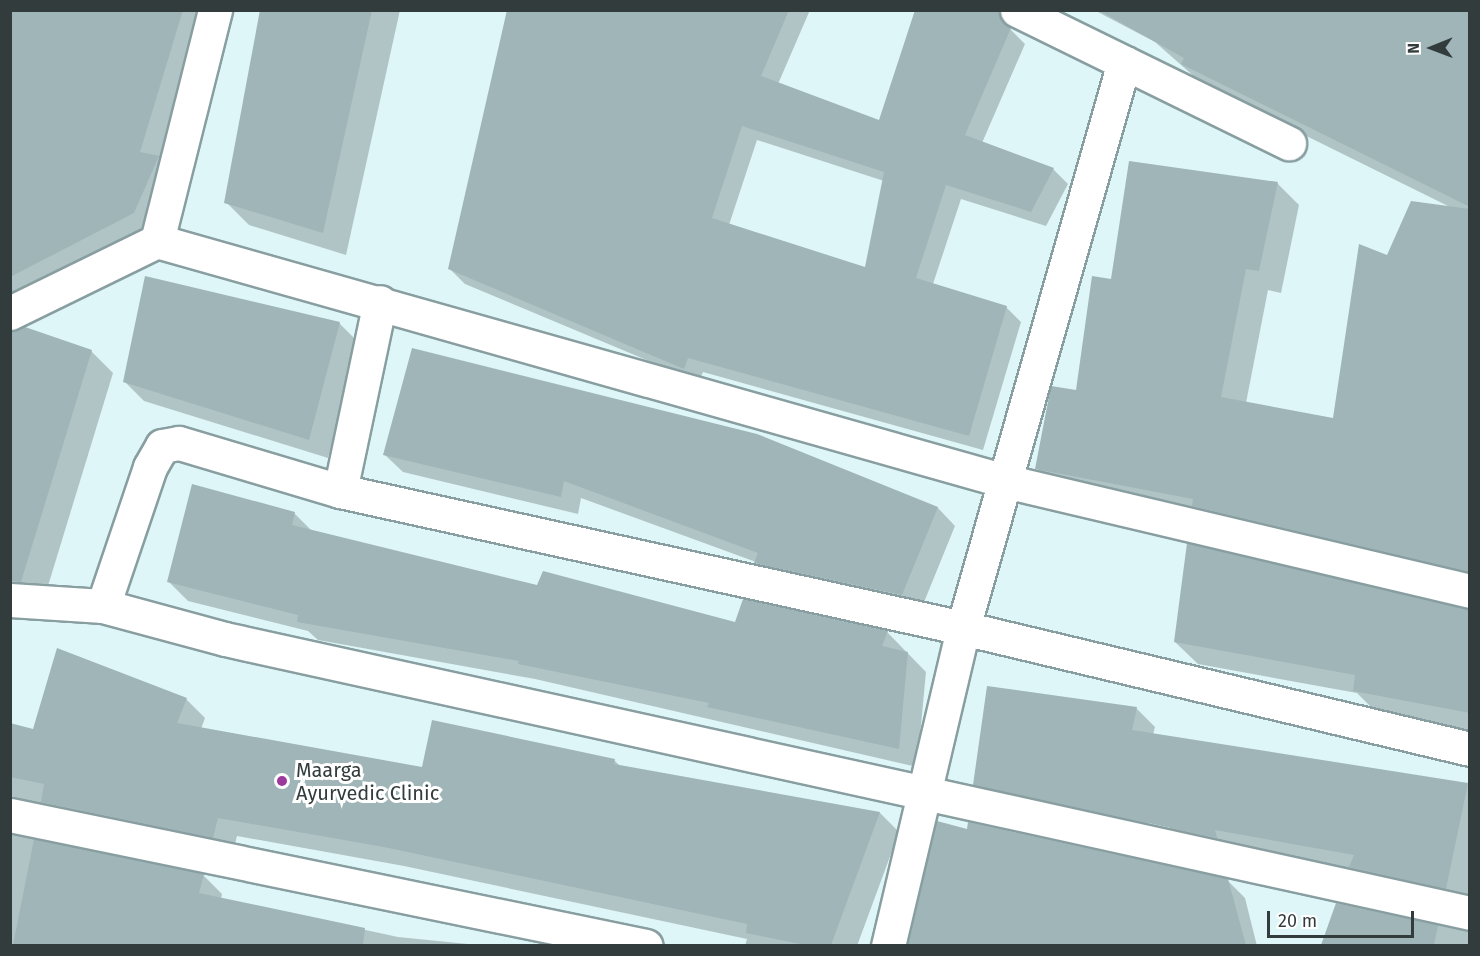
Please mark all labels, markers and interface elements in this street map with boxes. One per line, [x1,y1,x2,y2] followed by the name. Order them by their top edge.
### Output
[1402,18,1462,78] north arrow
[1404,43,1423,54] text: N
[296,758,439,805] place label: Maarga Ayurvedic Clinic
[273,772,291,790] marker: Maarga Ayurvedic Clinic
[1270,899,1417,937] scale bar
[1278,910,1317,932] text: 20 m

